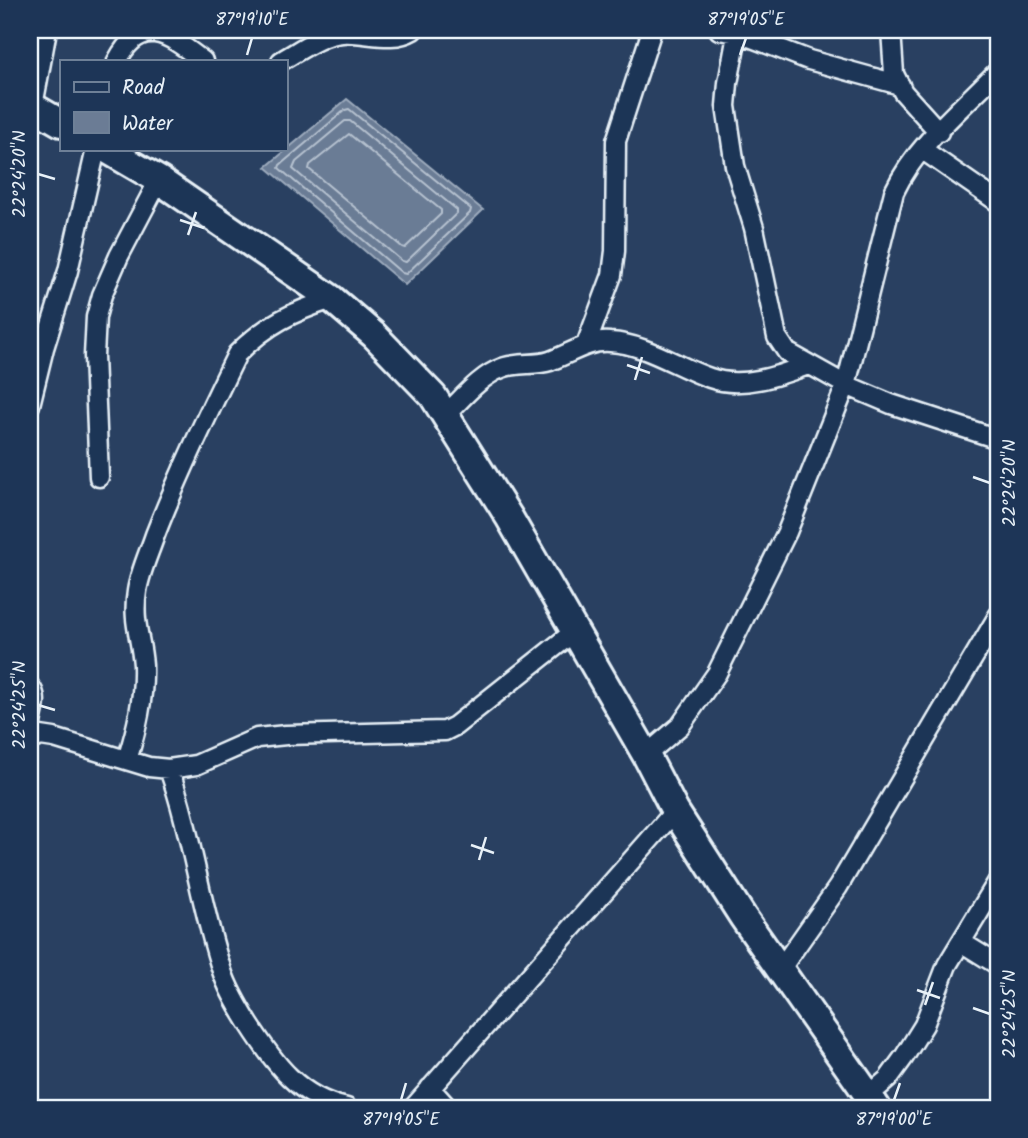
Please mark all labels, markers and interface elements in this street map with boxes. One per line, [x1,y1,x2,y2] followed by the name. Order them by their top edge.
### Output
[215,6,289,35] text: 87°19'10"E
[707,6,785,35] text: 87°19'05"E
[60,60,287,150] legend
[122,72,165,105] text: Road
[122,108,174,141] text: Water
[6,130,35,218] text: 22°24'20"N
[996,439,1025,527] text: 22°24'20"N
[6,661,35,749] text: 22°24'25"N
[996,970,1025,1058] text: 22°24'25"N
[362,1106,440,1135] text: 87°19'05"E
[856,1106,933,1135] text: 87°19'00"E

